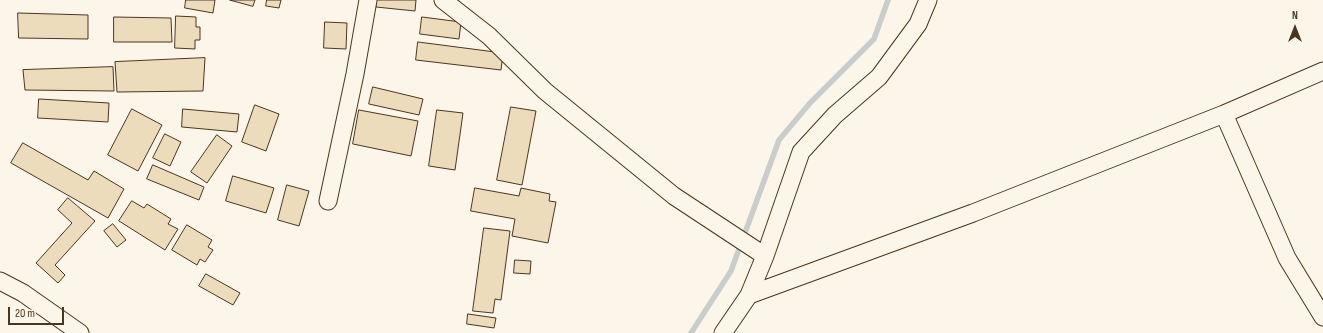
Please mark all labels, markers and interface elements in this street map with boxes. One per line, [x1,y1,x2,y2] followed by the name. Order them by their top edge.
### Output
[1275,8,1315,48] north arrow
[1292,9,1298,22] text: N
[10,299,66,325] scale bar
[15,306,35,321] text: 20 m

